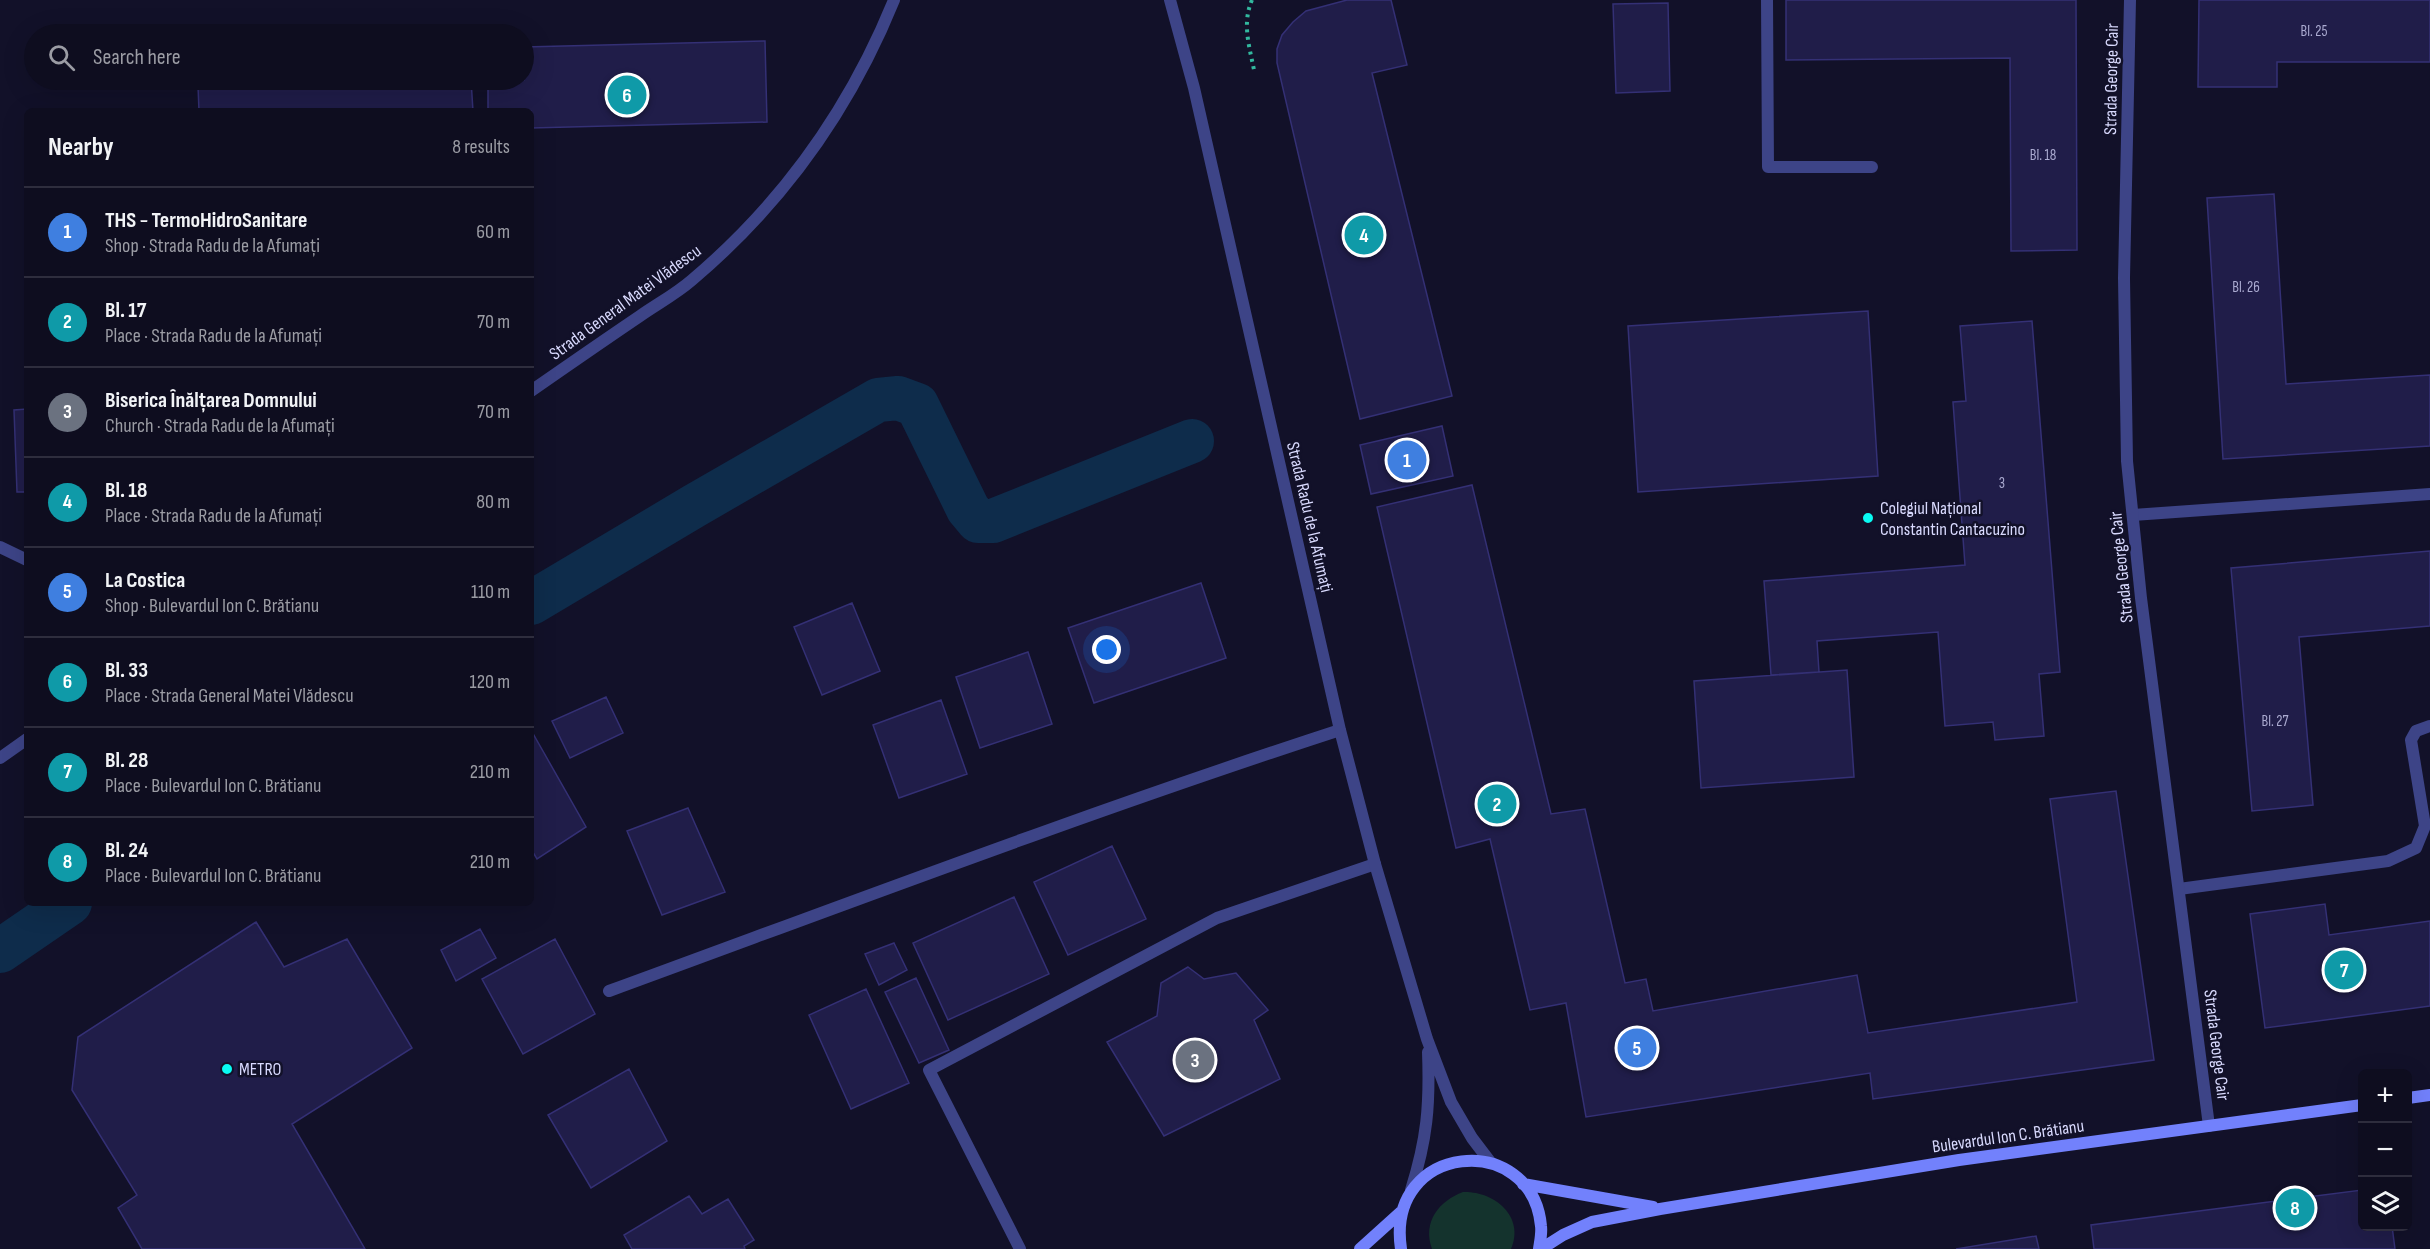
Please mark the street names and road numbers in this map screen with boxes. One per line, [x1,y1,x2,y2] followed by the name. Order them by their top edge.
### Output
[2100,23,2123,135] street label: Strada George Cair
[545,240,705,364] street label: Strada General Matei Vlădescu
[1282,440,1337,594] street label: Strada Radu de la Afumați
[2105,510,2138,624] street label: Strada George Cair
[2199,988,2234,1102] street label: Strada George Cair
[1931,1115,2085,1158] street label: Bulevardul Ion C. Brătianu

